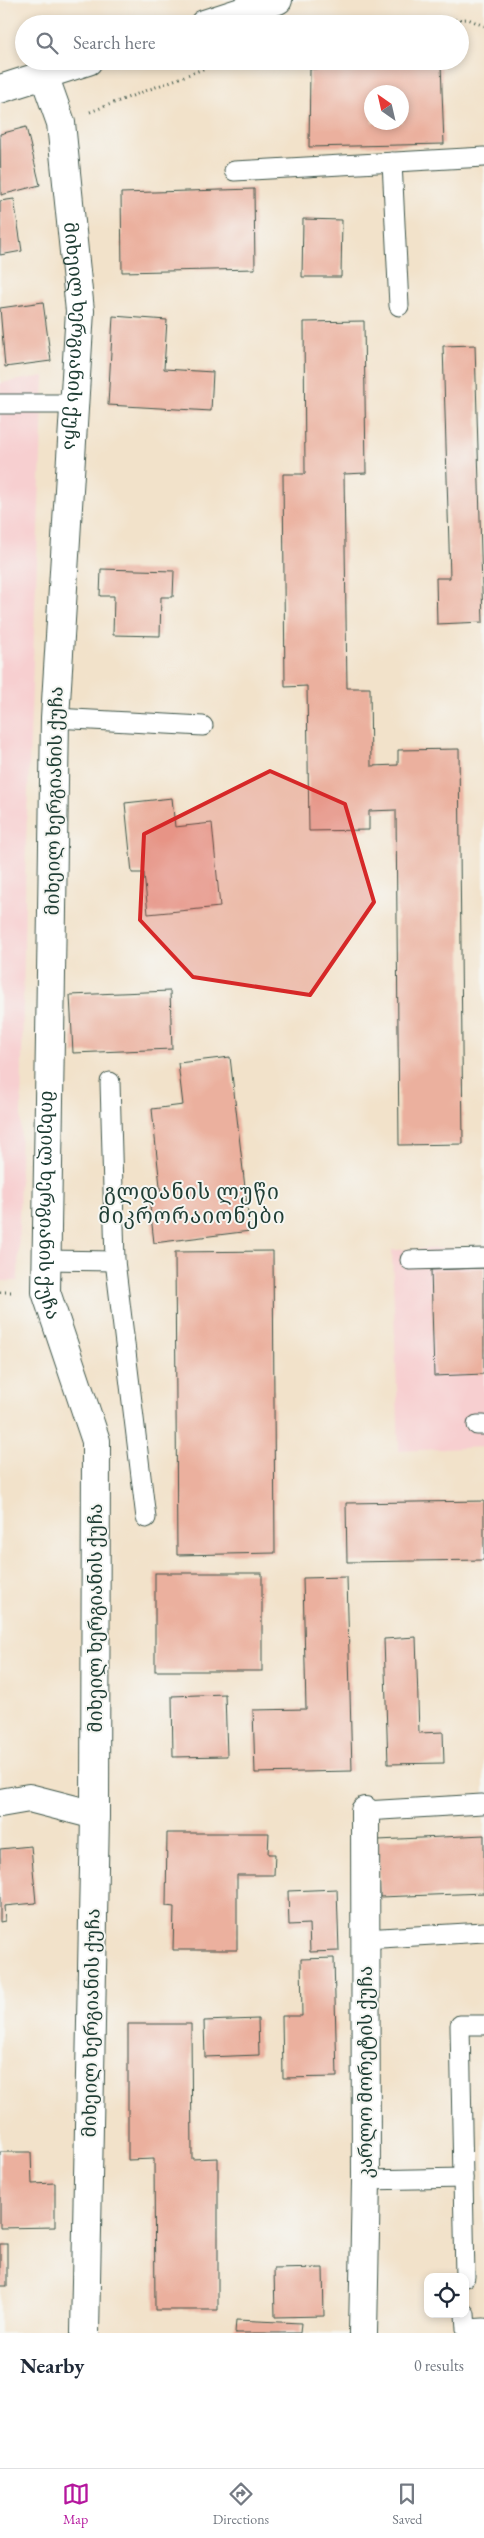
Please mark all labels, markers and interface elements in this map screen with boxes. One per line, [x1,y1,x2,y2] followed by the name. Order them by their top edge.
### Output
[15,15,469,70] search box
[33,29,61,57] icon: search
[73,30,155,55] text: Search here
[364,85,409,130] north arrow
[59,221,93,451] street label: მიხეილ ხერგიანის ქუჩა
[40,686,68,916] street label: მიხეილ ხერგიანის ქუჩა
[32,1091,67,1322] street label: მიხეილ ხერგიანის ქუჩა
[98,1178,286,1229] district label: გლდანის ლუწი მიკრორაიონები
[83,1504,108,1733] street label: მიხეილ ხერგიანის ქუჩა
[77,1908,105,2138] street label: მიხეილ ხერგიანის ქუჩა
[353,1966,378,2178] street label: კარლო მორეტის ქუჩა
[424,2273,469,2318] map controls
[424,2273,469,2318] button: locate
[20,2352,84,2379] text: Nearby
[414,2355,464,2376] text: 0 results
[62,2480,90,2528] tab: Map
[213,2480,269,2528] tab: Directions
[392,2480,422,2528] tab: Saved

